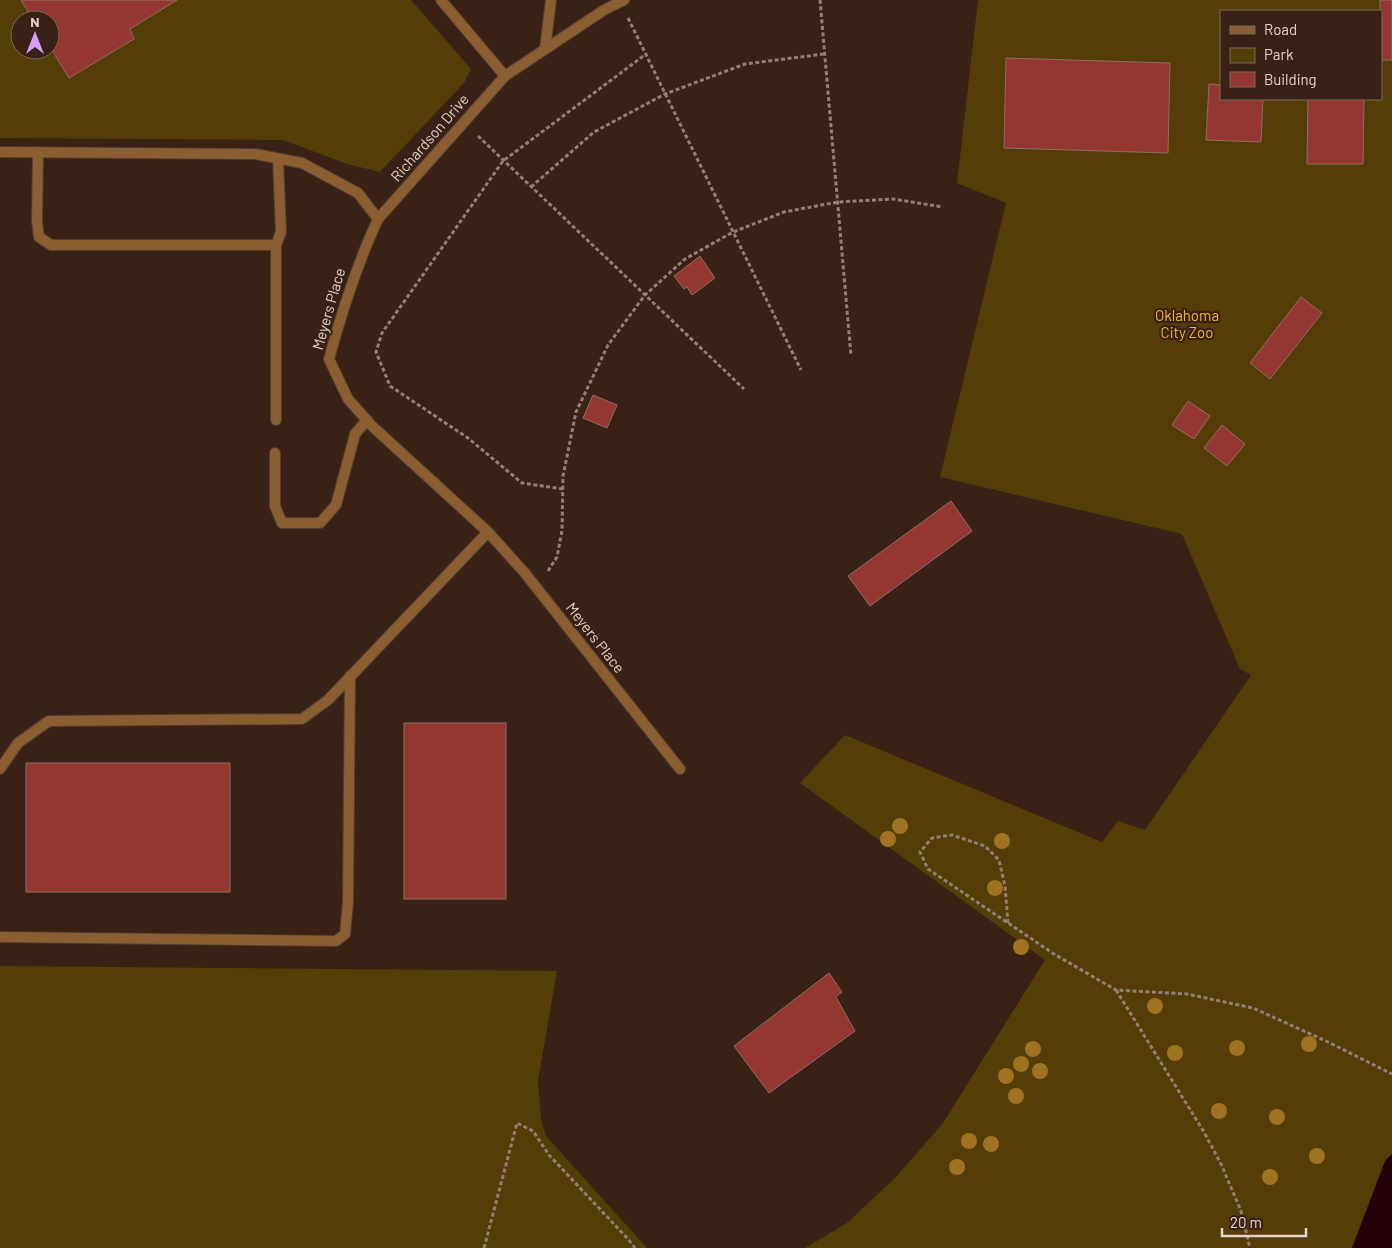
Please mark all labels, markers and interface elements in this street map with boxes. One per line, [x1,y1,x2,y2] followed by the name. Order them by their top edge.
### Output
[10,10,60,60] north arrow
[1220,10,1382,100] legend
[30,13,40,30] text: N
[1264,20,1297,38] text: Road
[1264,45,1294,63] text: Park
[1264,70,1317,88] text: Building
[386,90,472,185] street label: Richardson Drive
[308,266,348,352] street label: Meyers Place
[1155,306,1219,341] park label: Oklahoma City Zoo
[563,599,629,676] street label: Meyers Place
[1222,1206,1306,1238] scale bar
[1230,1213,1262,1231] text: 20 m

